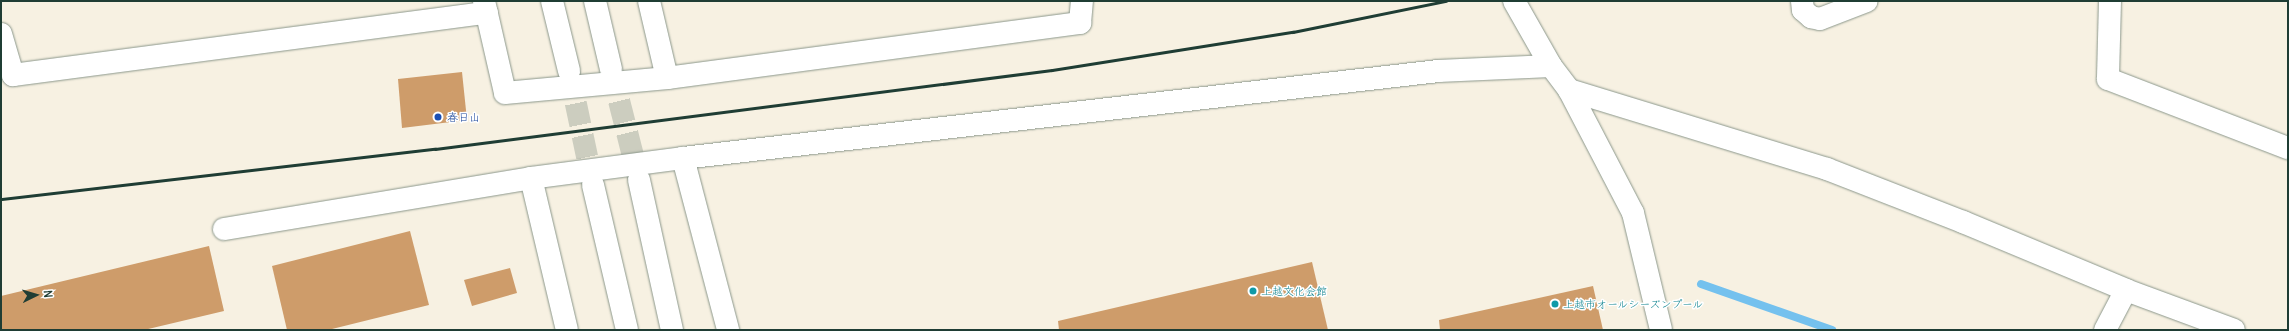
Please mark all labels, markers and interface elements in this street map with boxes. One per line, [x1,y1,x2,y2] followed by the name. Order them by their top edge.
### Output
[447,110,480,124] place label: 春日山
[432,111,444,123] marker: 春日山
[16,275,56,315] north arrow
[1261,284,1327,298] place label: 上越文化会館
[1248,286,1258,296] marker: 上越文化会館
[41,290,55,298] text: N
[1563,297,1705,311] place label: 上越市オールシーズンプール
[1550,299,1560,309] marker: 上越市オールシーズンプール

